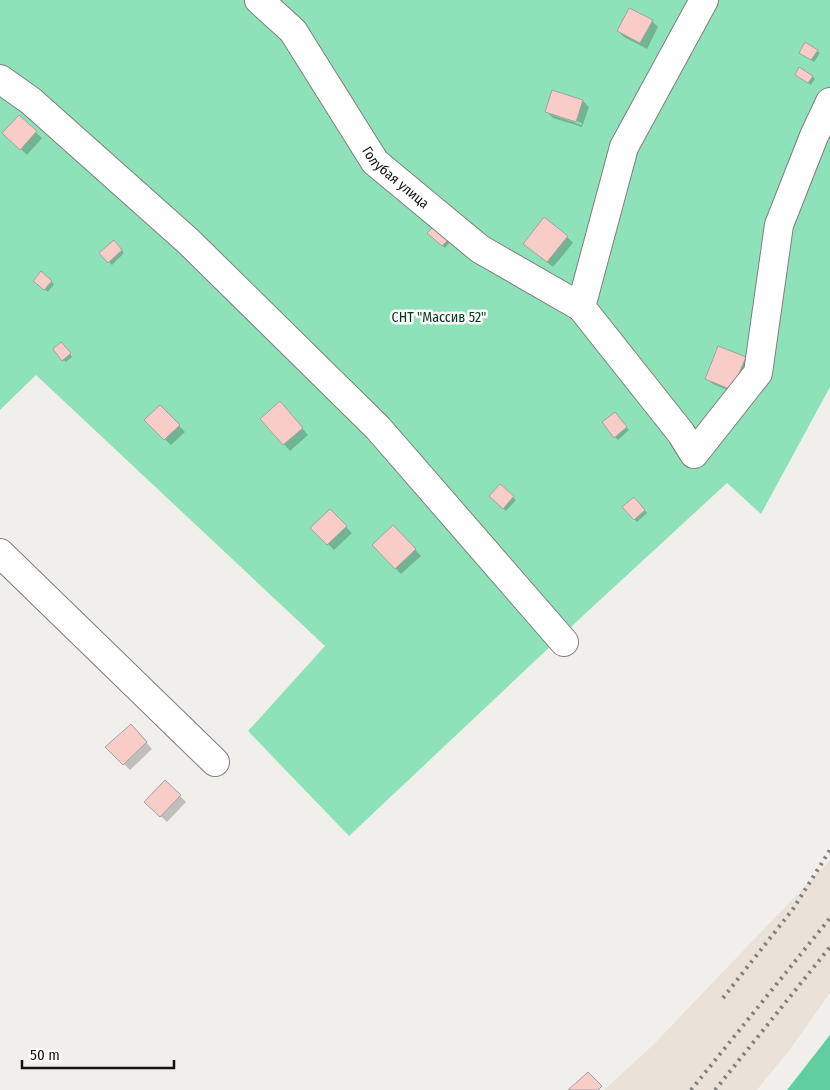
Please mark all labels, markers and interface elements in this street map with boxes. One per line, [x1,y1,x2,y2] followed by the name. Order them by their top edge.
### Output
[358,143,433,212] street label: Голубая улица
[392,309,486,326] park label: СНТ "Массив 52"
[22,1038,175,1070] scale bar
[30,1046,60,1064] text: 50 m

